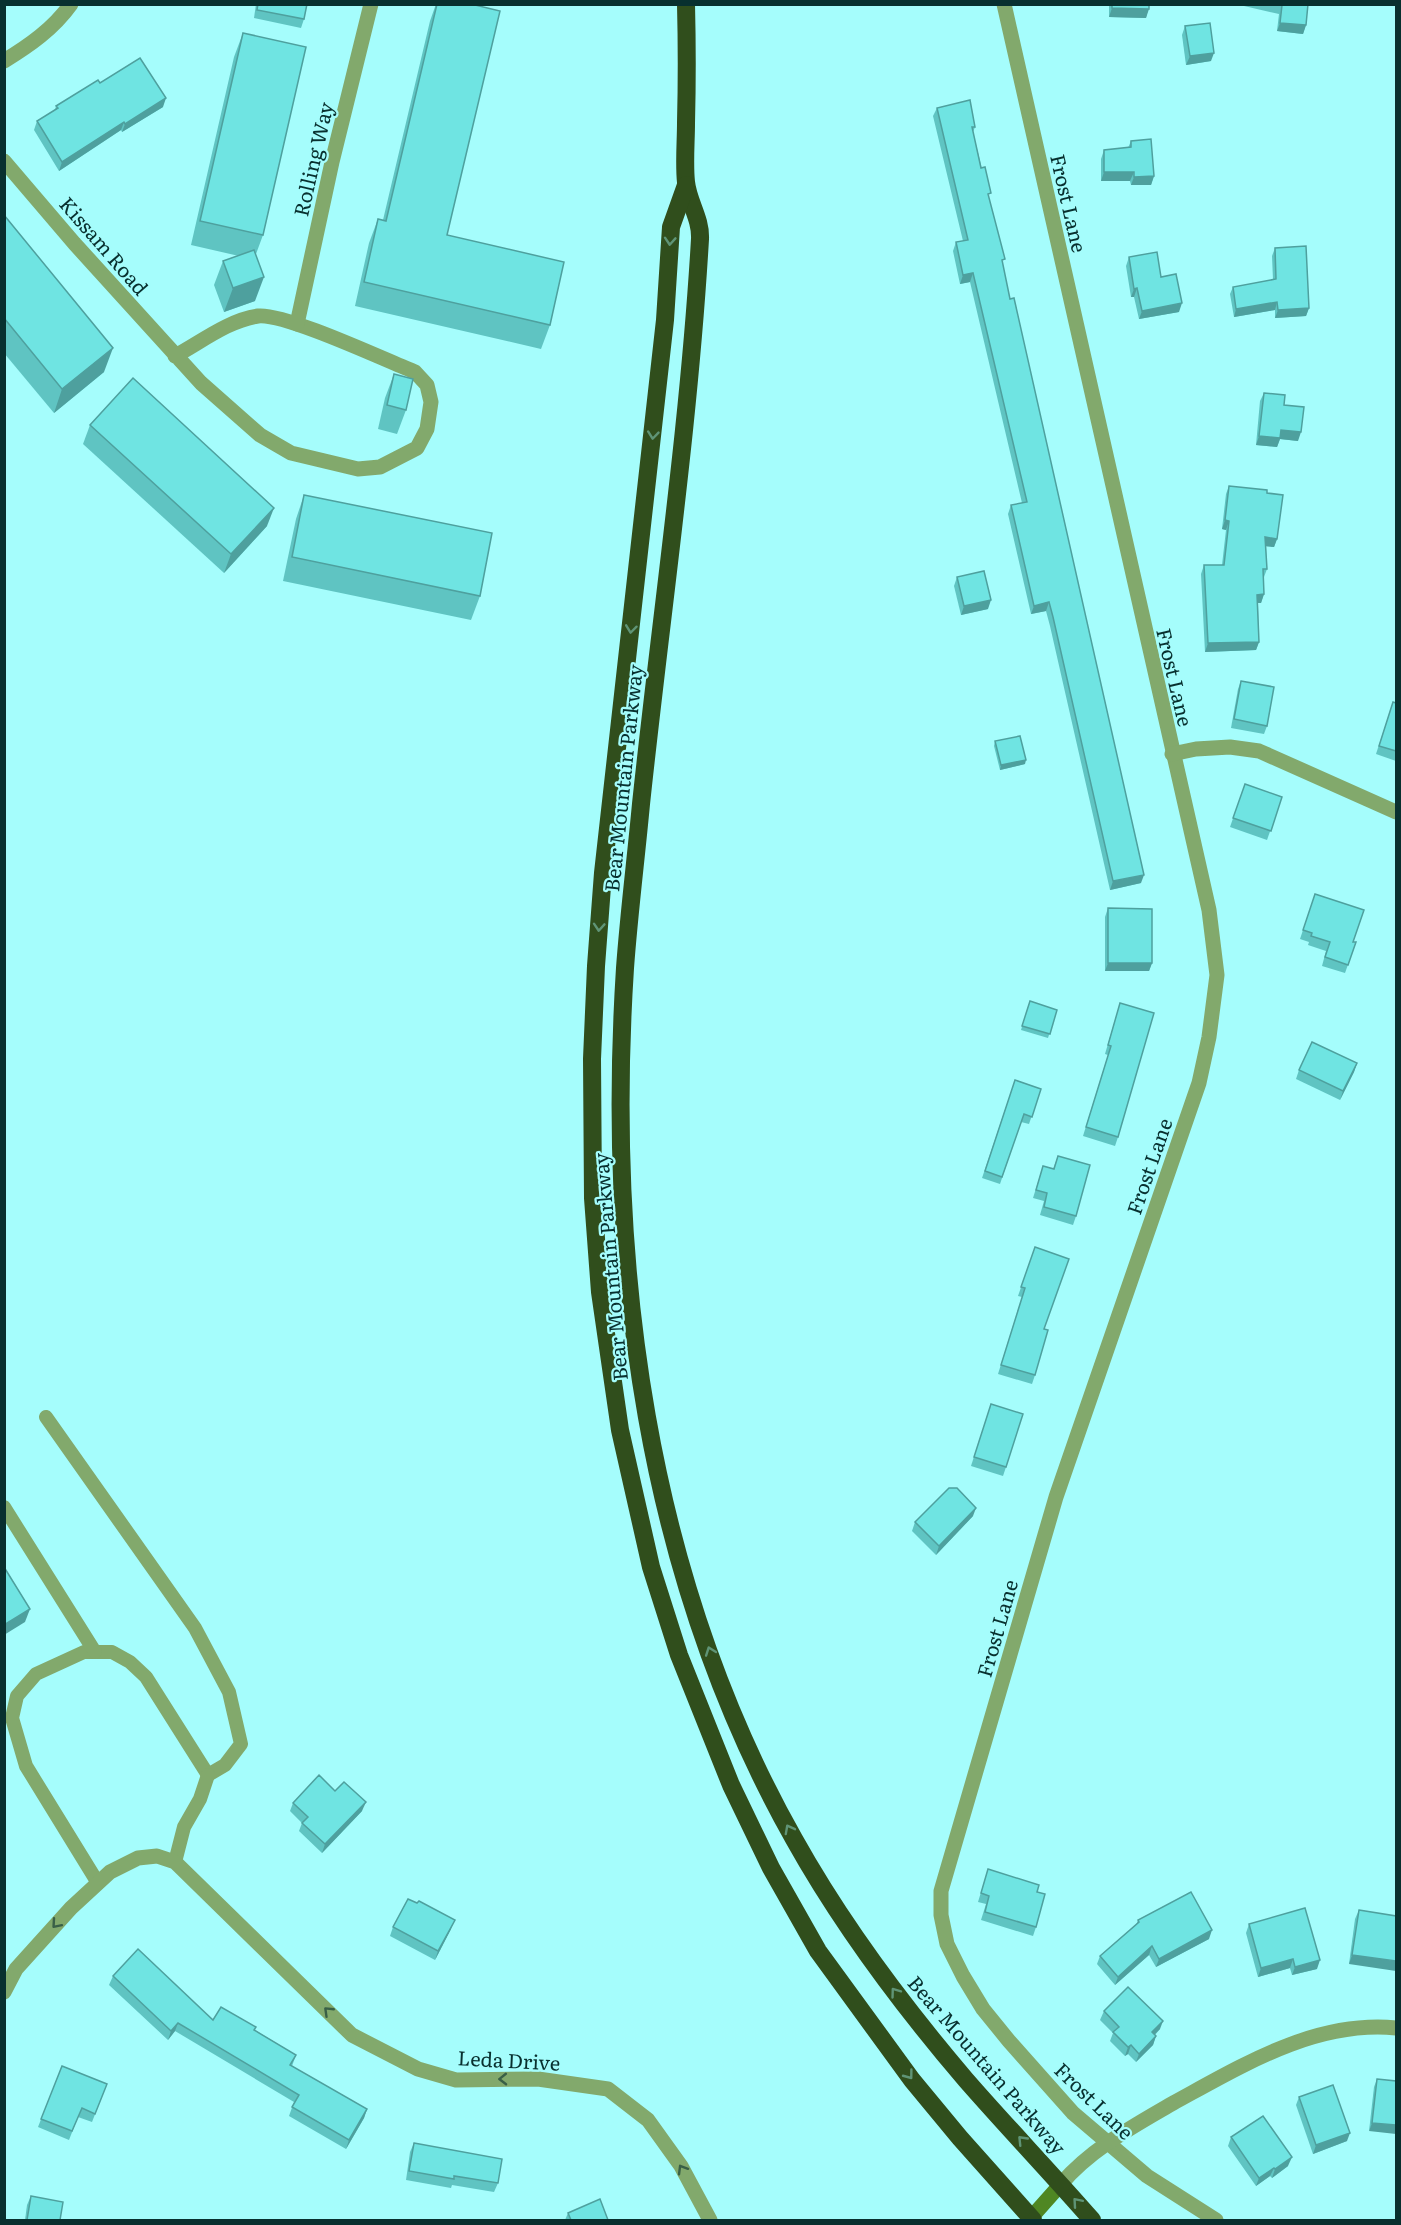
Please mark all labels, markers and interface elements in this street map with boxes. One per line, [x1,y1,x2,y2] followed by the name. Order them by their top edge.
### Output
[284,98,340,219] street label: Rolling Way
[1044,151,1096,255] street label: Frost Lane
[54,189,156,301] street label: Kissam Road
[664,237,677,246] one-way arrow
[647,431,659,440] one-way arrow
[625,624,638,634] one-way arrow
[1150,625,1202,729] street label: Frost Lane
[595,662,649,893] street label: Bear Mountain Parkway
[593,923,606,932] one-way arrow
[1117,1114,1179,1218] street label: Frost Lane
[584,1151,634,1382] street label: Bear Mountain Parkway
[968,1576,1024,1680] street label: Frost Lane
[704,1646,717,1657] one-way arrow
[784,1824,796,1835] one-way arrow
[52,1917,63,1928] one-way arrow
[902,1968,1075,2160] street label: Bear Mountain Parkway
[892,1988,903,1999] one-way arrow
[324,2007,335,2018] one-way arrow
[457,2041,561,2077] street label: Leda Drive
[1048,2054,1142,2146] street label: Frost Lane
[901,2068,912,2079] one-way arrow
[499,2073,508,2085] one-way arrow
[1018,2137,1029,2147] one-way arrow
[678,2165,690,2175] one-way arrow
[1073,2198,1084,2209] one-way arrow

